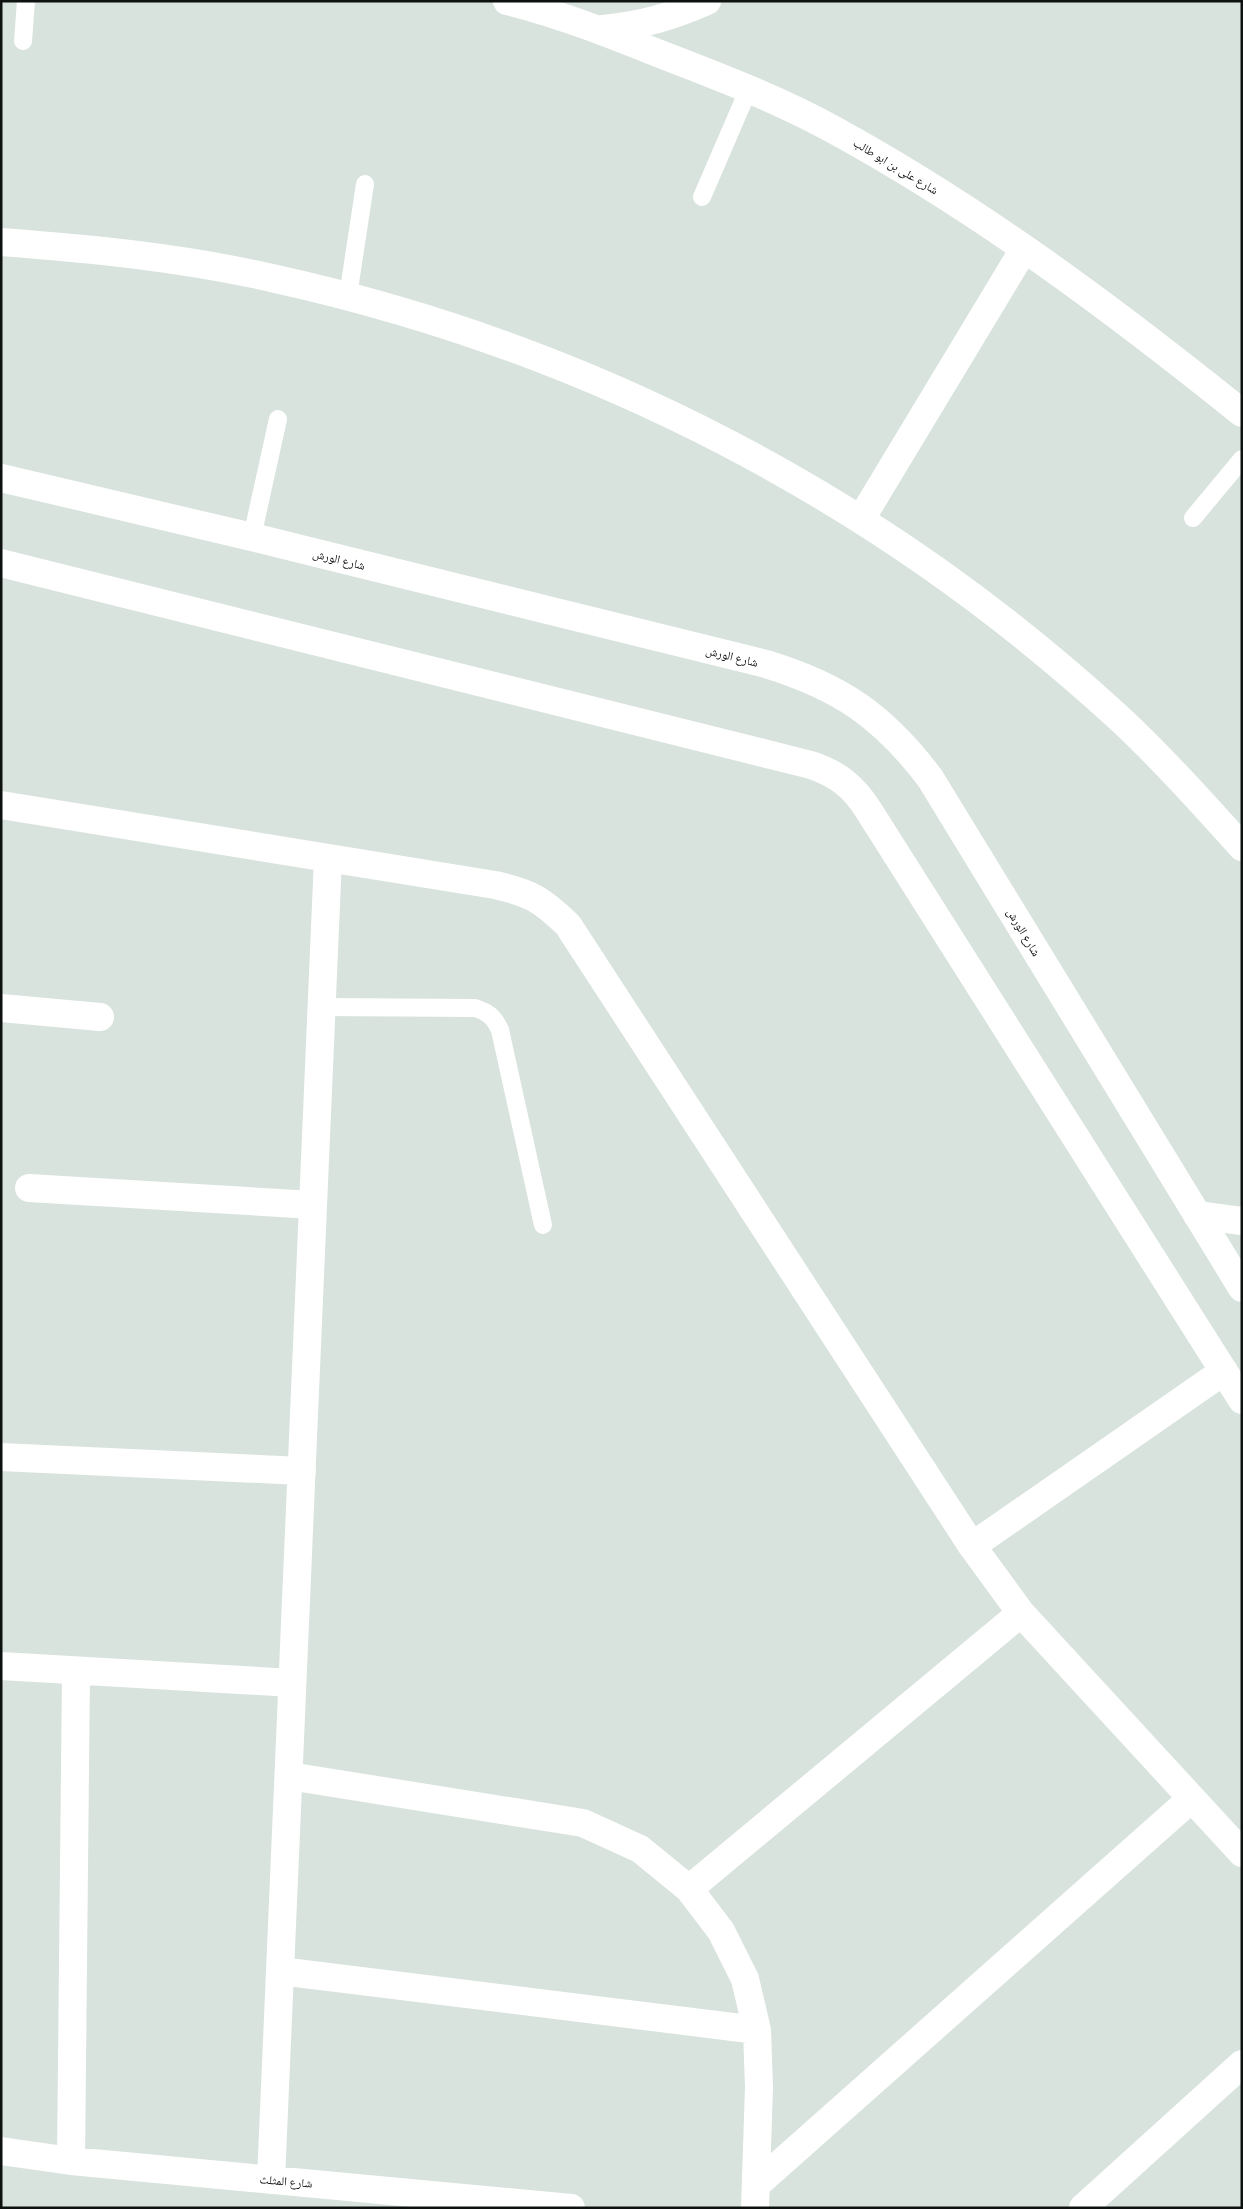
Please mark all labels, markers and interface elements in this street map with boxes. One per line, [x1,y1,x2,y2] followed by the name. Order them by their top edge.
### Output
[850,136,941,198] street label: شارع على بن ابو طالب
[311,546,367,574] street label: شارع الورش
[704,643,760,671] street label: شارع الورش
[1003,906,1043,959] street label: شارع الورش
[259,2172,313,2192] street label: شارع المثلث

